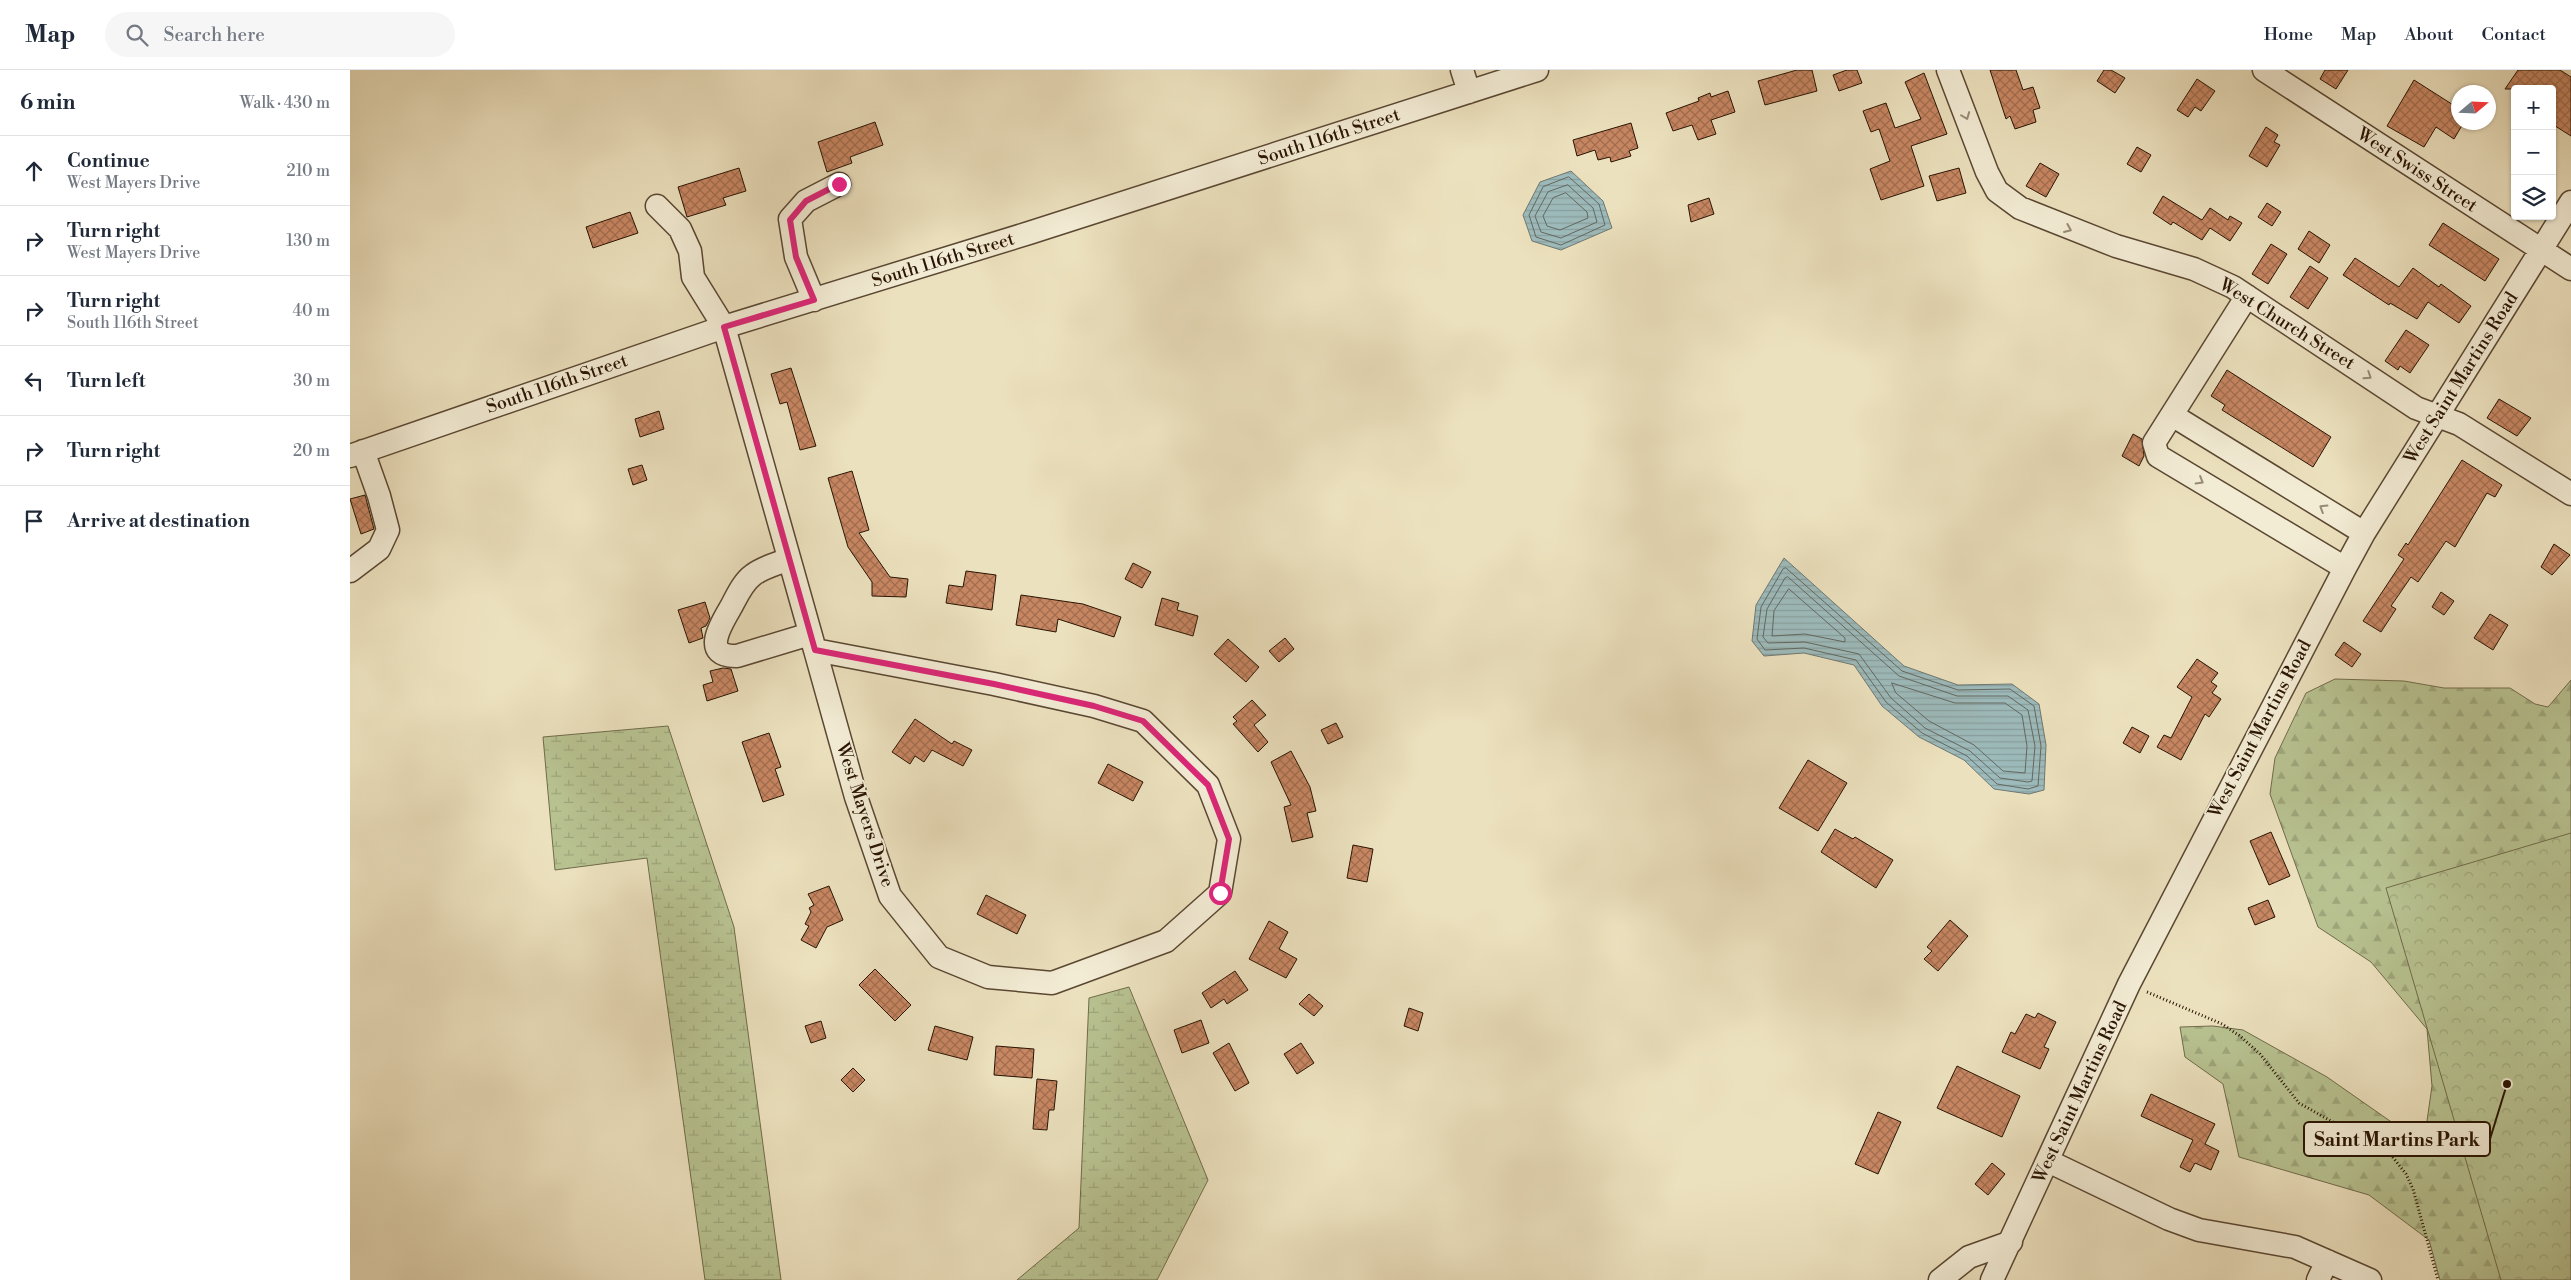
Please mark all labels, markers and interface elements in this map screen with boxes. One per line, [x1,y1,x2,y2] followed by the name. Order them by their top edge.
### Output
[105,12,455,57] search box
[25,20,75,50] text: Map
[123,21,151,49] icon: search
[163,23,265,47] text: Search here
[2264,23,2313,46] text: Home
[2341,23,2377,46] text: Map
[2405,23,2454,46] text: About
[2482,23,2546,46] text: Contact
[2451,85,2496,130] north arrow
[2511,85,2556,220] map controls
[2511,85,2556,130] button: +
[20,90,75,116] text: 6 min
[240,93,330,113] text: Walk · 430 m
[1255,103,1404,171] street label: South 116th Street
[1960,111,1970,119] one-way arrow
[2352,122,2482,218] street label: West Swiss Street
[2511,130,2556,175] button: −
[67,149,150,173] text: Continue
[20,157,48,185] icon: ahead
[286,161,330,181] text: 210 m
[67,173,200,193] text: West Mayers Drive
[828,173,851,196] route end
[2511,175,2556,220] button: layers
[67,219,160,243] text: Turn right
[2063,222,2072,233] one-way arrow
[20,227,48,255] icon: right
[869,227,1018,293] street label: South 116th Street
[286,231,330,251] text: 130 m
[67,243,200,263] text: West Mayers Drive
[2214,272,2360,375] street label: West Church Street
[2398,287,2524,469] street label: West Saint Martins Road
[67,289,160,313] text: Turn right
[20,297,48,325] icon: right
[293,301,330,321] text: 40 m
[67,313,199,333] text: South 116th Street
[483,349,631,419] street label: South 116th Street
[20,367,48,395] icon: left
[67,369,146,393] text: Turn left
[2363,370,2372,379] one-way arrow
[293,371,330,391] text: 30 m
[20,437,48,465] icon: right
[67,439,160,463] text: Turn right
[293,441,330,461] text: 20 m
[2194,474,2203,484] one-way arrow
[2319,505,2328,514] one-way arrow
[20,507,48,535] icon: arrive
[67,509,250,533] text: Arrive at destination
[2203,635,2317,823] street label: West Saint Martins Road
[831,739,899,890] street label: West Mayers Drive
[1209,882,1232,905] route start
[2027,997,2133,1188] street label: West Saint Martins Road
[2304,1122,2490,1156] callout: Saint Martins Park
[2314,1128,2480,1152] text: Saint Martins Park

